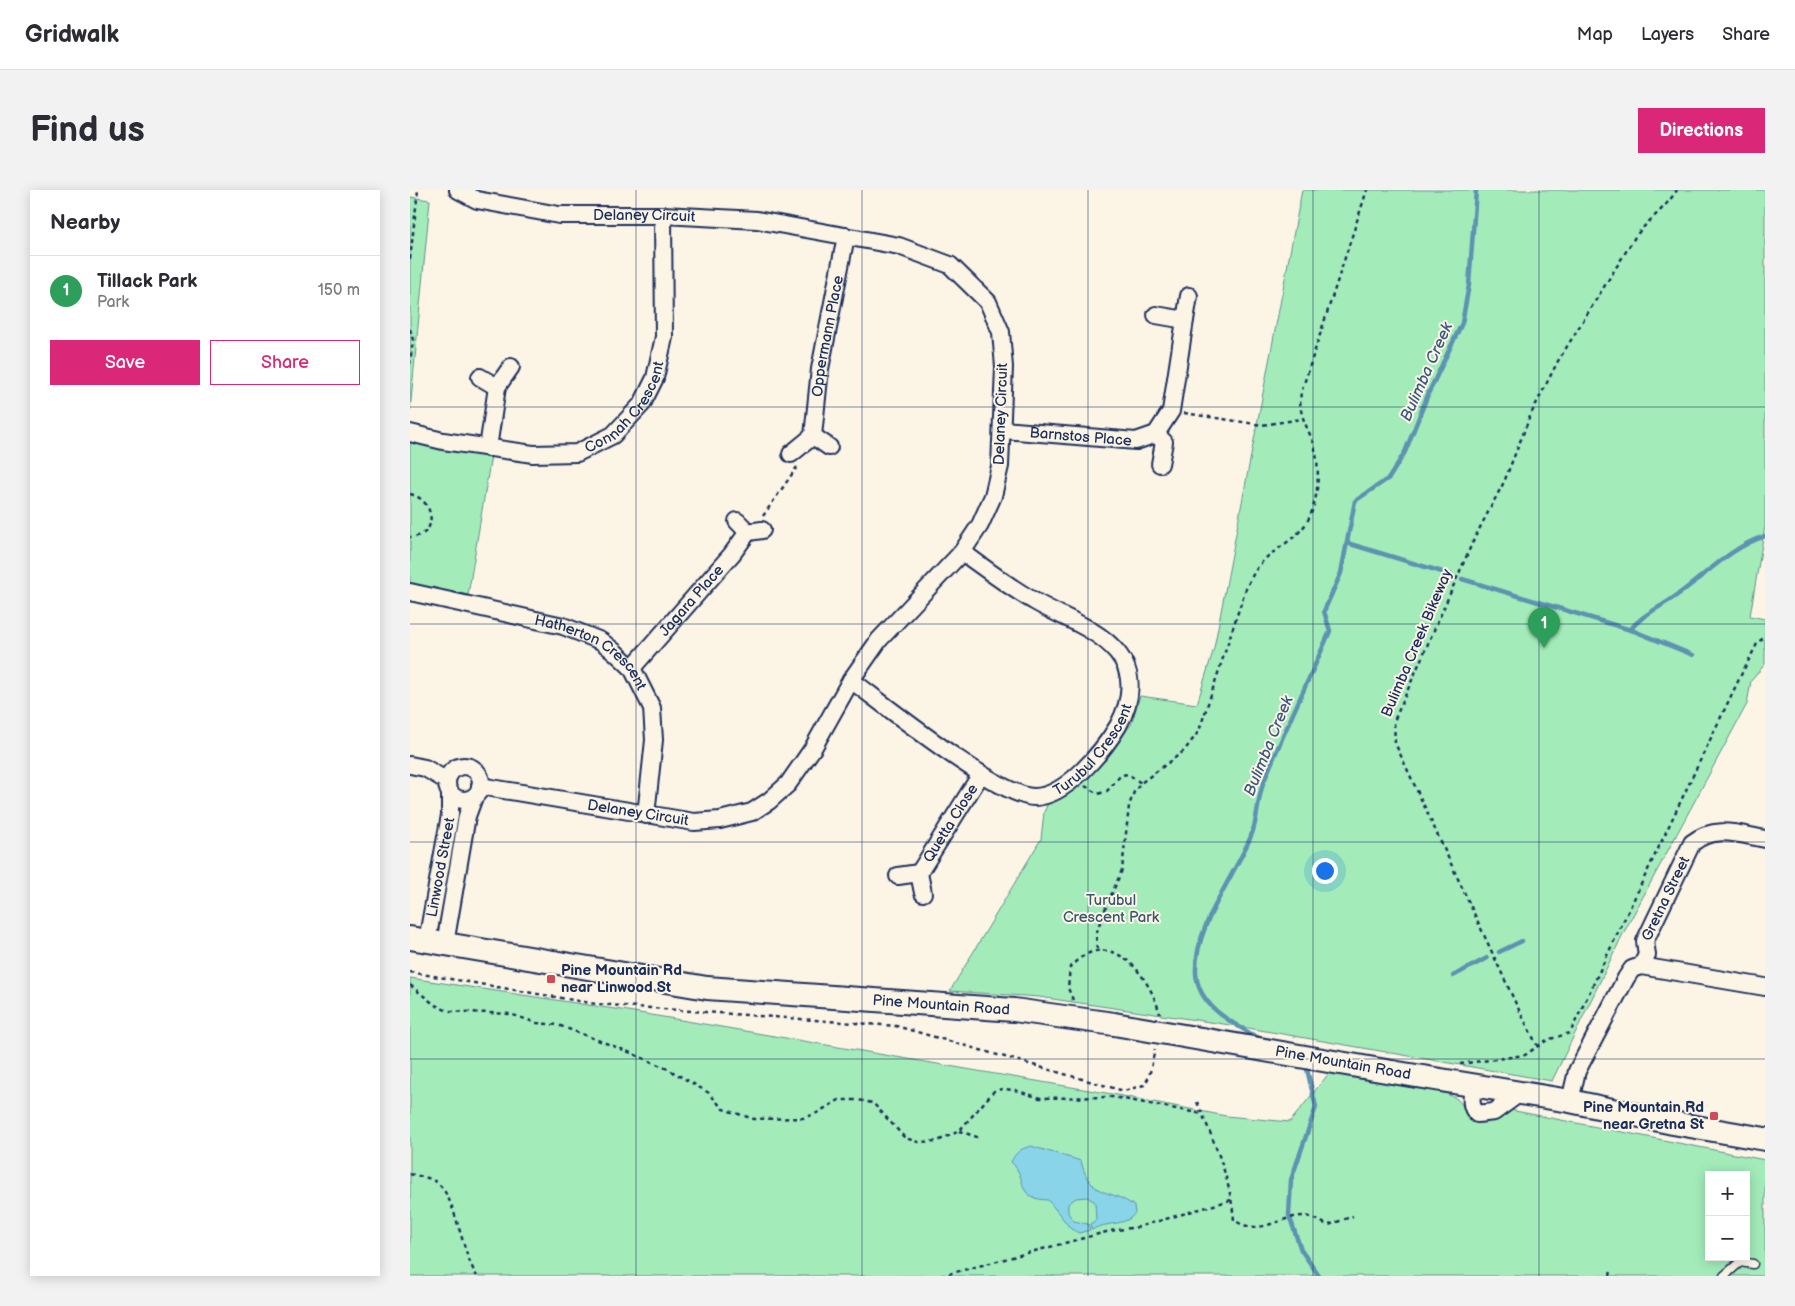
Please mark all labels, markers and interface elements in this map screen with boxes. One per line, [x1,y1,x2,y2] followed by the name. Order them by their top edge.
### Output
[25,20,119,49] text: Gridwalk
[1577,24,1613,45] text: Map
[1641,24,1694,45] text: Layers
[1722,24,1770,45] text: Share
[1638,108,1765,153] button: Directions
[30,109,145,152] text: Find us
[593,205,696,226] street label: Delaney Circuit
[50,210,120,235] text: Nearby
[97,270,197,293] text: Tillack Park
[808,274,848,398] street label: Oppermann Place
[63,281,69,300] text: 1
[318,281,360,300] text: 150 m
[97,293,129,312] text: Park
[1397,319,1458,424] water label: Bulimba Creek
[50,340,200,385] button: Save
[210,340,360,385] button: Share
[581,359,668,457] street label: Connah Crescent
[990,362,1012,465] street label: Delaney Circuit
[1029,423,1133,450] street label: Barnstos Place
[655,561,728,640] street label: Jagara Place
[1377,566,1457,720] street label: Bulimba Creek Bikeway
[1528,607,1560,648] pin: 1
[533,610,651,693] street label: Hatherton Crescent
[1240,692,1298,799] water label: Bulimba Creek
[1050,701,1136,800] street label: Turubul Crescent
[919,780,982,866] street label: Quetta Close
[586,796,690,830] street label: Delaney Circuit
[422,815,459,919] street label: Linwood Street
[1637,853,1694,944] street label: Gretna Street
[1312,858,1338,884] your location
[1063,891,1160,927] park label: Turubul Crescent Park
[561,961,682,997] place label: Pine Mountain Rd near Linwood St
[545,973,557,985] marker: Pine Mountain Rd near Linwood St
[872,990,1011,1019] street label: Pine Mountain Road
[1274,1042,1412,1084] street label: Pine Mountain Road
[1583,1098,1704,1134] place label: Pine Mountain Rd near Gretna St
[1708,1110,1720,1122] marker: Pine Mountain Rd near Gretna St
[1705,1171,1750,1261] map controls
[1705,1171,1750,1216] button: +
[1705,1216,1750,1261] button: −

